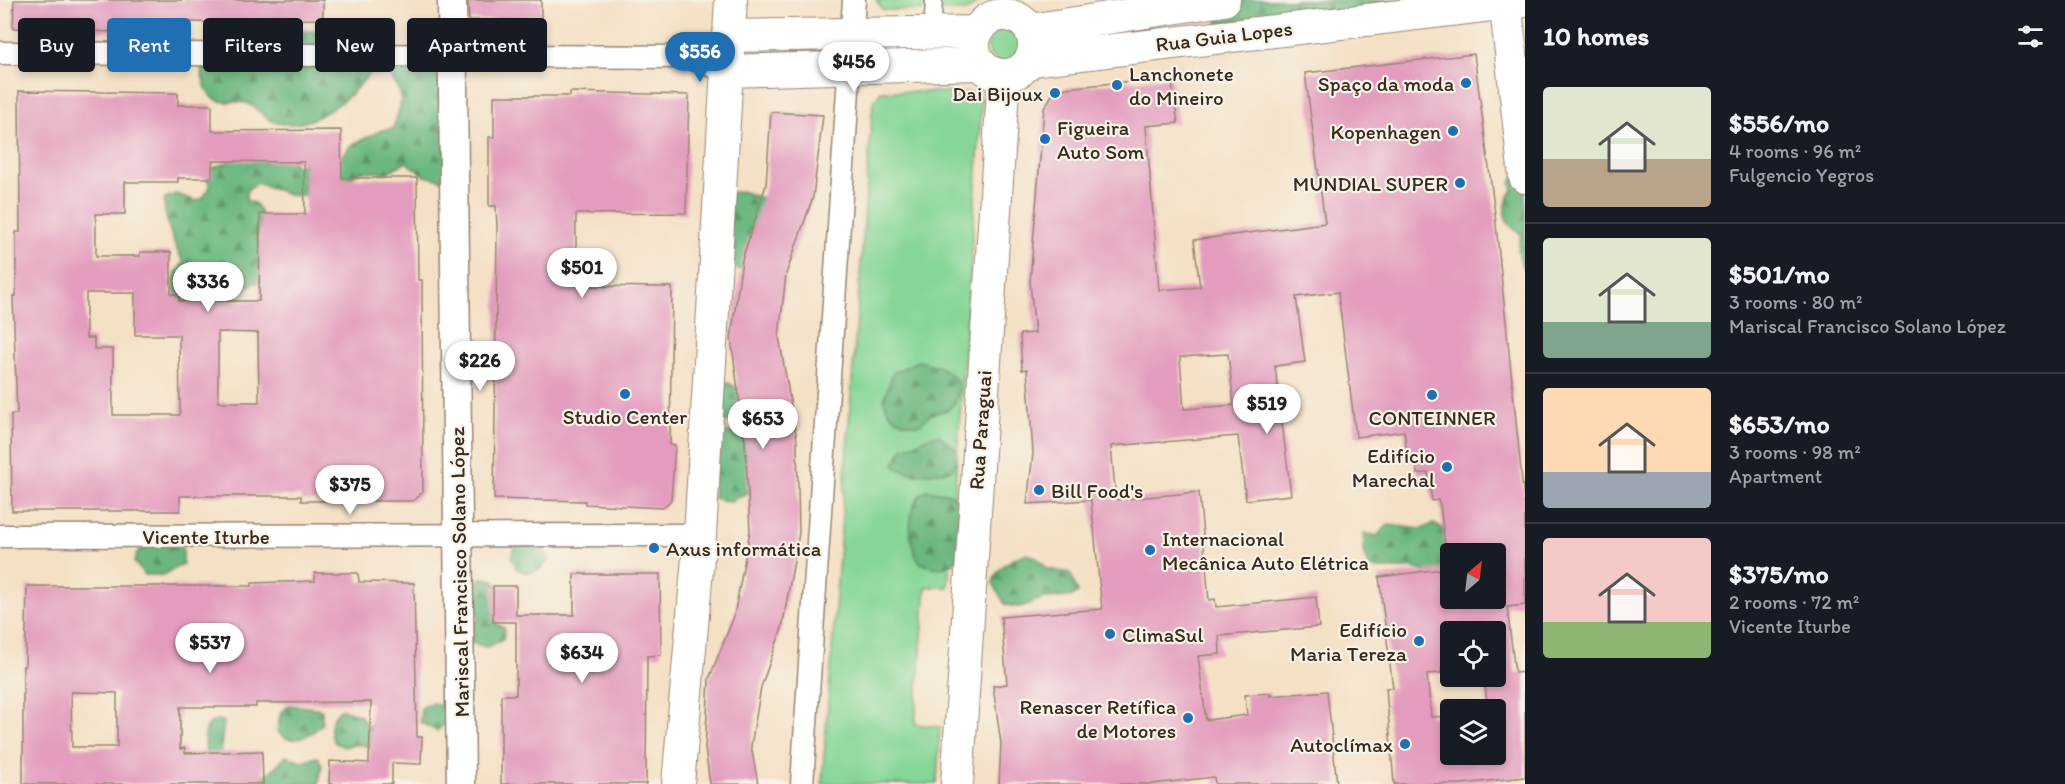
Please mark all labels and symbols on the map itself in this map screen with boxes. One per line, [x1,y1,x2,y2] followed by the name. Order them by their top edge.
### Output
[1154,15,1294,57] street label: Rua Guia Lopes
[664,32,736,83] pin: $556
[818,42,890,93] pin: $456
[1129,61,1234,110] place label: Lanchonete do Mineiro
[1318,71,1454,96] place label: Spaço da moda
[1459,76,1473,90] marker: Spaço da moda
[1110,78,1124,92] marker: Lanchonete do Mineiro
[952,81,1043,106] place label: Dai Bijoux
[1048,86,1062,100] marker: Dai Bijoux
[1057,115,1145,164] place label: Figueira Auto Som
[1331,119,1441,144] place label: Kopenhagen
[1446,124,1460,138] marker: Kopenhagen
[1038,132,1052,146] marker: Figueira Auto Som
[1293,171,1448,196] place label: MUNDIAL SUPER
[1453,176,1467,190] marker: MUNDIAL SUPER
[546,248,618,299] pin: $501
[172,262,244,313] pin: $336
[444,341,516,392] pin: $226
[963,369,997,491] street label: Rua Paraguai
[1231,384,1303,435] pin: $519
[618,387,632,401] marker: Studio Center
[1425,388,1439,402] marker: CONTEINNER
[727,399,799,450] pin: $653
[563,404,687,429] place label: Studio Center
[1368,405,1496,430] place label: CONTEINNER
[444,426,474,718] street label: Mariscal Francisco Solano López
[1352,443,1435,492] place label: Edifício Marechal
[1440,460,1454,474] marker: Edifício Marechal
[314,465,386,516] pin: $375
[1051,478,1143,503] place label: Bill Food's
[1032,483,1046,497] marker: Bill Food's
[142,524,270,549] street label: Vicente Iturbe
[1162,526,1369,575] place label: Internacional Mecânica Auto Elétrica
[666,536,821,561] place label: Axus informática
[647,541,661,555] marker: Axus informática
[1143,543,1157,557] marker: Internacional Mecânica Auto Elétrica
[1440,543,1506,609] north arrow
[1290,617,1407,666] place label: Edifício Maria Tereza
[1122,622,1204,647] place label: ClimaSul
[174,623,246,674] pin: $537
[1103,627,1117,641] marker: ClimaSul
[546,633,618,684] pin: $634
[1412,634,1426,648] marker: Edifício Maria Tereza
[1020,694,1176,743] place label: Renascer Retífica de Motores
[1181,711,1195,725] marker: Renascer Retífica de Motores
[1290,732,1393,757] place label: Autoclímax
[1398,737,1412,751] marker: Autoclímax

